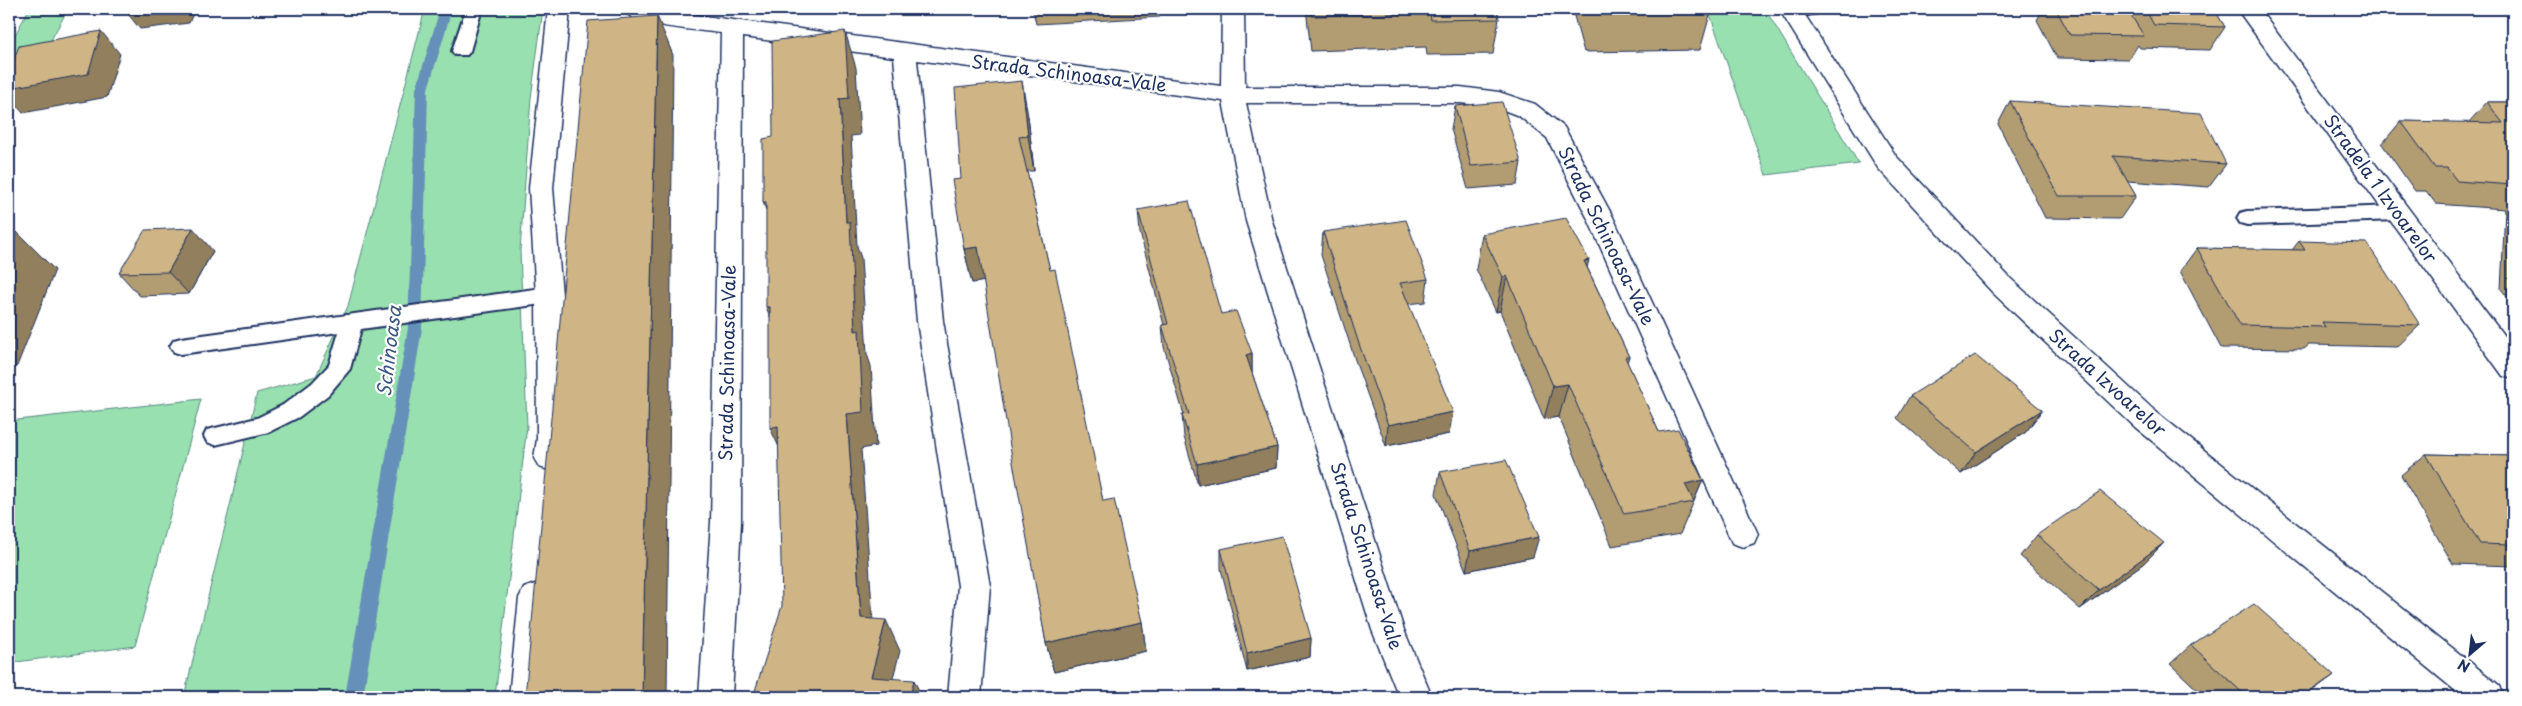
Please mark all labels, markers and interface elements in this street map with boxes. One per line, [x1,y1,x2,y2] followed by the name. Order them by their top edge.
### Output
[970,47,1168,98] street label: Strada Schinoasa-Vale
[2318,108,2445,269] street label: Stradela 1 Izvoarelor
[1552,141,1663,329] street label: Strada Schinoasa-Vale
[711,265,742,461] street label: Strada Schinoasa-Vale
[369,303,408,398] water label: Schinoasa
[2043,322,2173,442] street label: Strada Izvoarelor
[1324,458,1411,653] street label: Strada Schinoasa-Vale
[2444,628,2494,678] north arrow
[2454,654,2473,678] text: N

